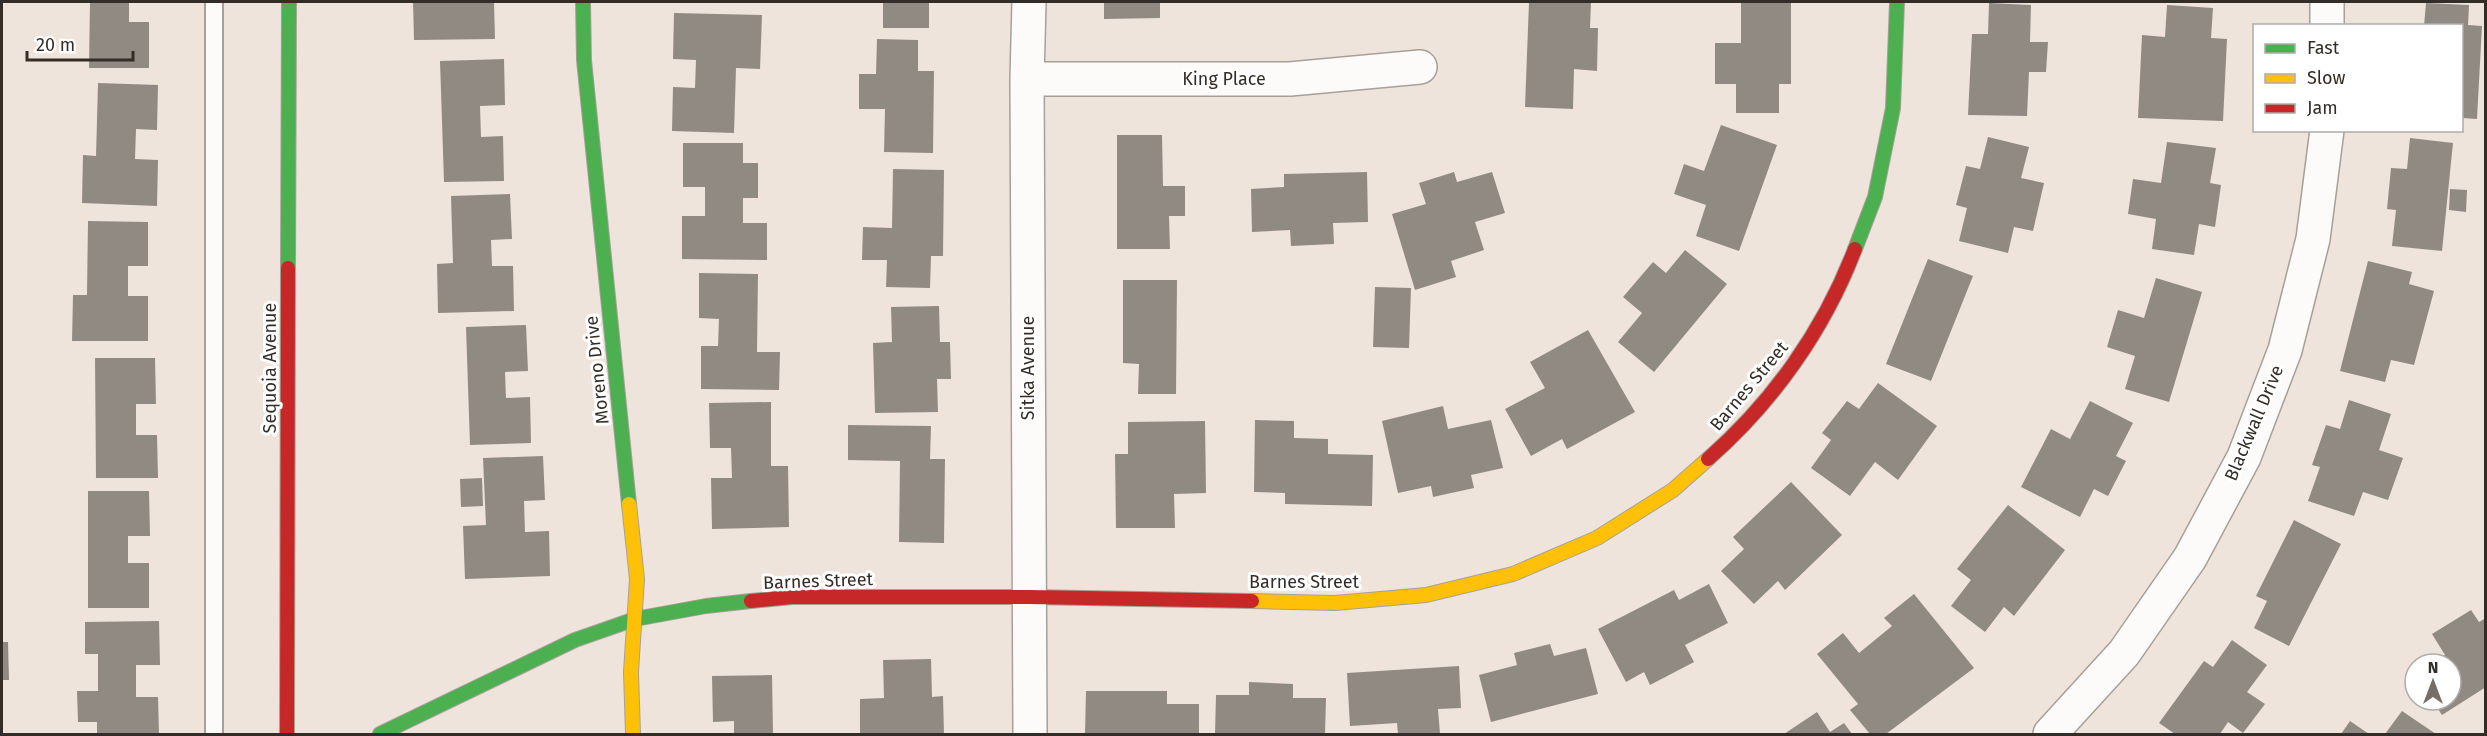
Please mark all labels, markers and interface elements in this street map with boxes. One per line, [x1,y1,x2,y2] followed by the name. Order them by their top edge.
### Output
[27,24,134,62] scale bar
[2253,24,2463,132] legend
[36,34,75,56] text: 20 m
[2307,37,2340,59] text: Fast
[2307,67,2346,89] text: Slow
[1182,68,1266,90] street label: King Place
[2307,97,2338,119] text: Jam
[259,303,281,433] street label: Sequoia Avenue
[580,315,614,425] street label: Moreno Drive
[1017,316,1039,420] street label: Sitka Avenue
[1705,336,1793,435] street label: Barnes Street
[2220,362,2288,484] street label: Blackwall Drive
[763,568,874,594] street label: Barnes Street
[1249,571,1360,593] street label: Barnes Street
[2403,652,2463,712] north arrow
[2428,658,2438,677] text: N

